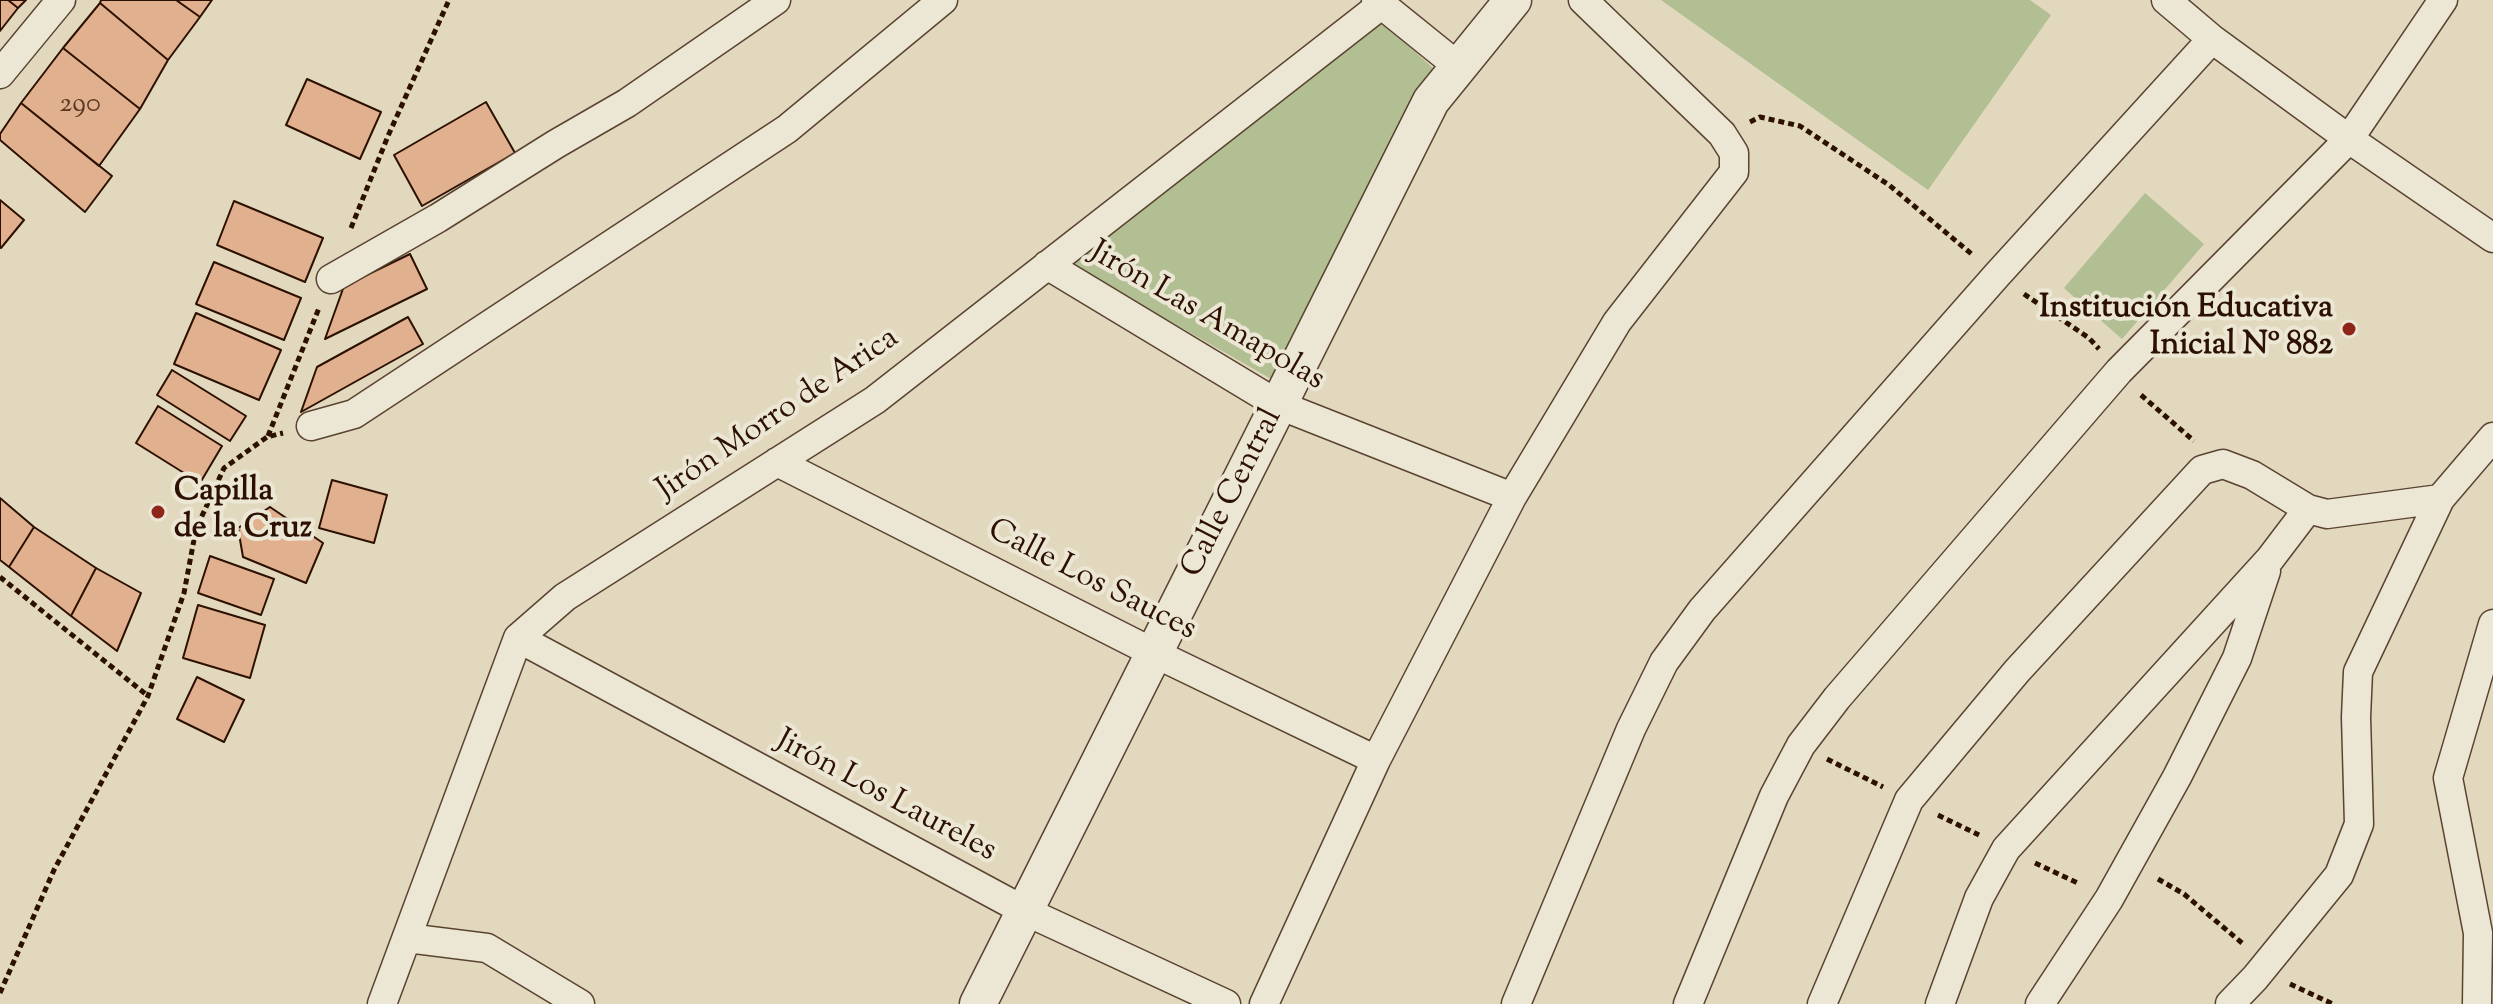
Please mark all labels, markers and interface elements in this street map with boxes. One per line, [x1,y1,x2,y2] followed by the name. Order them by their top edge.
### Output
[59,89,101,123] house number: 290
[1082,235,1330,401] street label: Jirón Las Amapolas
[2039,292,2333,367] place label: Institución Educativa Inicial Nº 882
[2340,320,2358,338] marker: Institución Educativa Inicial Nº 882
[651,321,907,511] street label: Jirón Morro de Arica
[1175,403,1293,585] street label: Calle Central
[174,475,312,550] place label: Capilla de la Cruz
[149,503,167,521] marker: Capilla de la Cruz
[980,513,1202,651] street label: Calle Los Sauces
[768,724,1002,872] street label: Jirón Los Laureles

